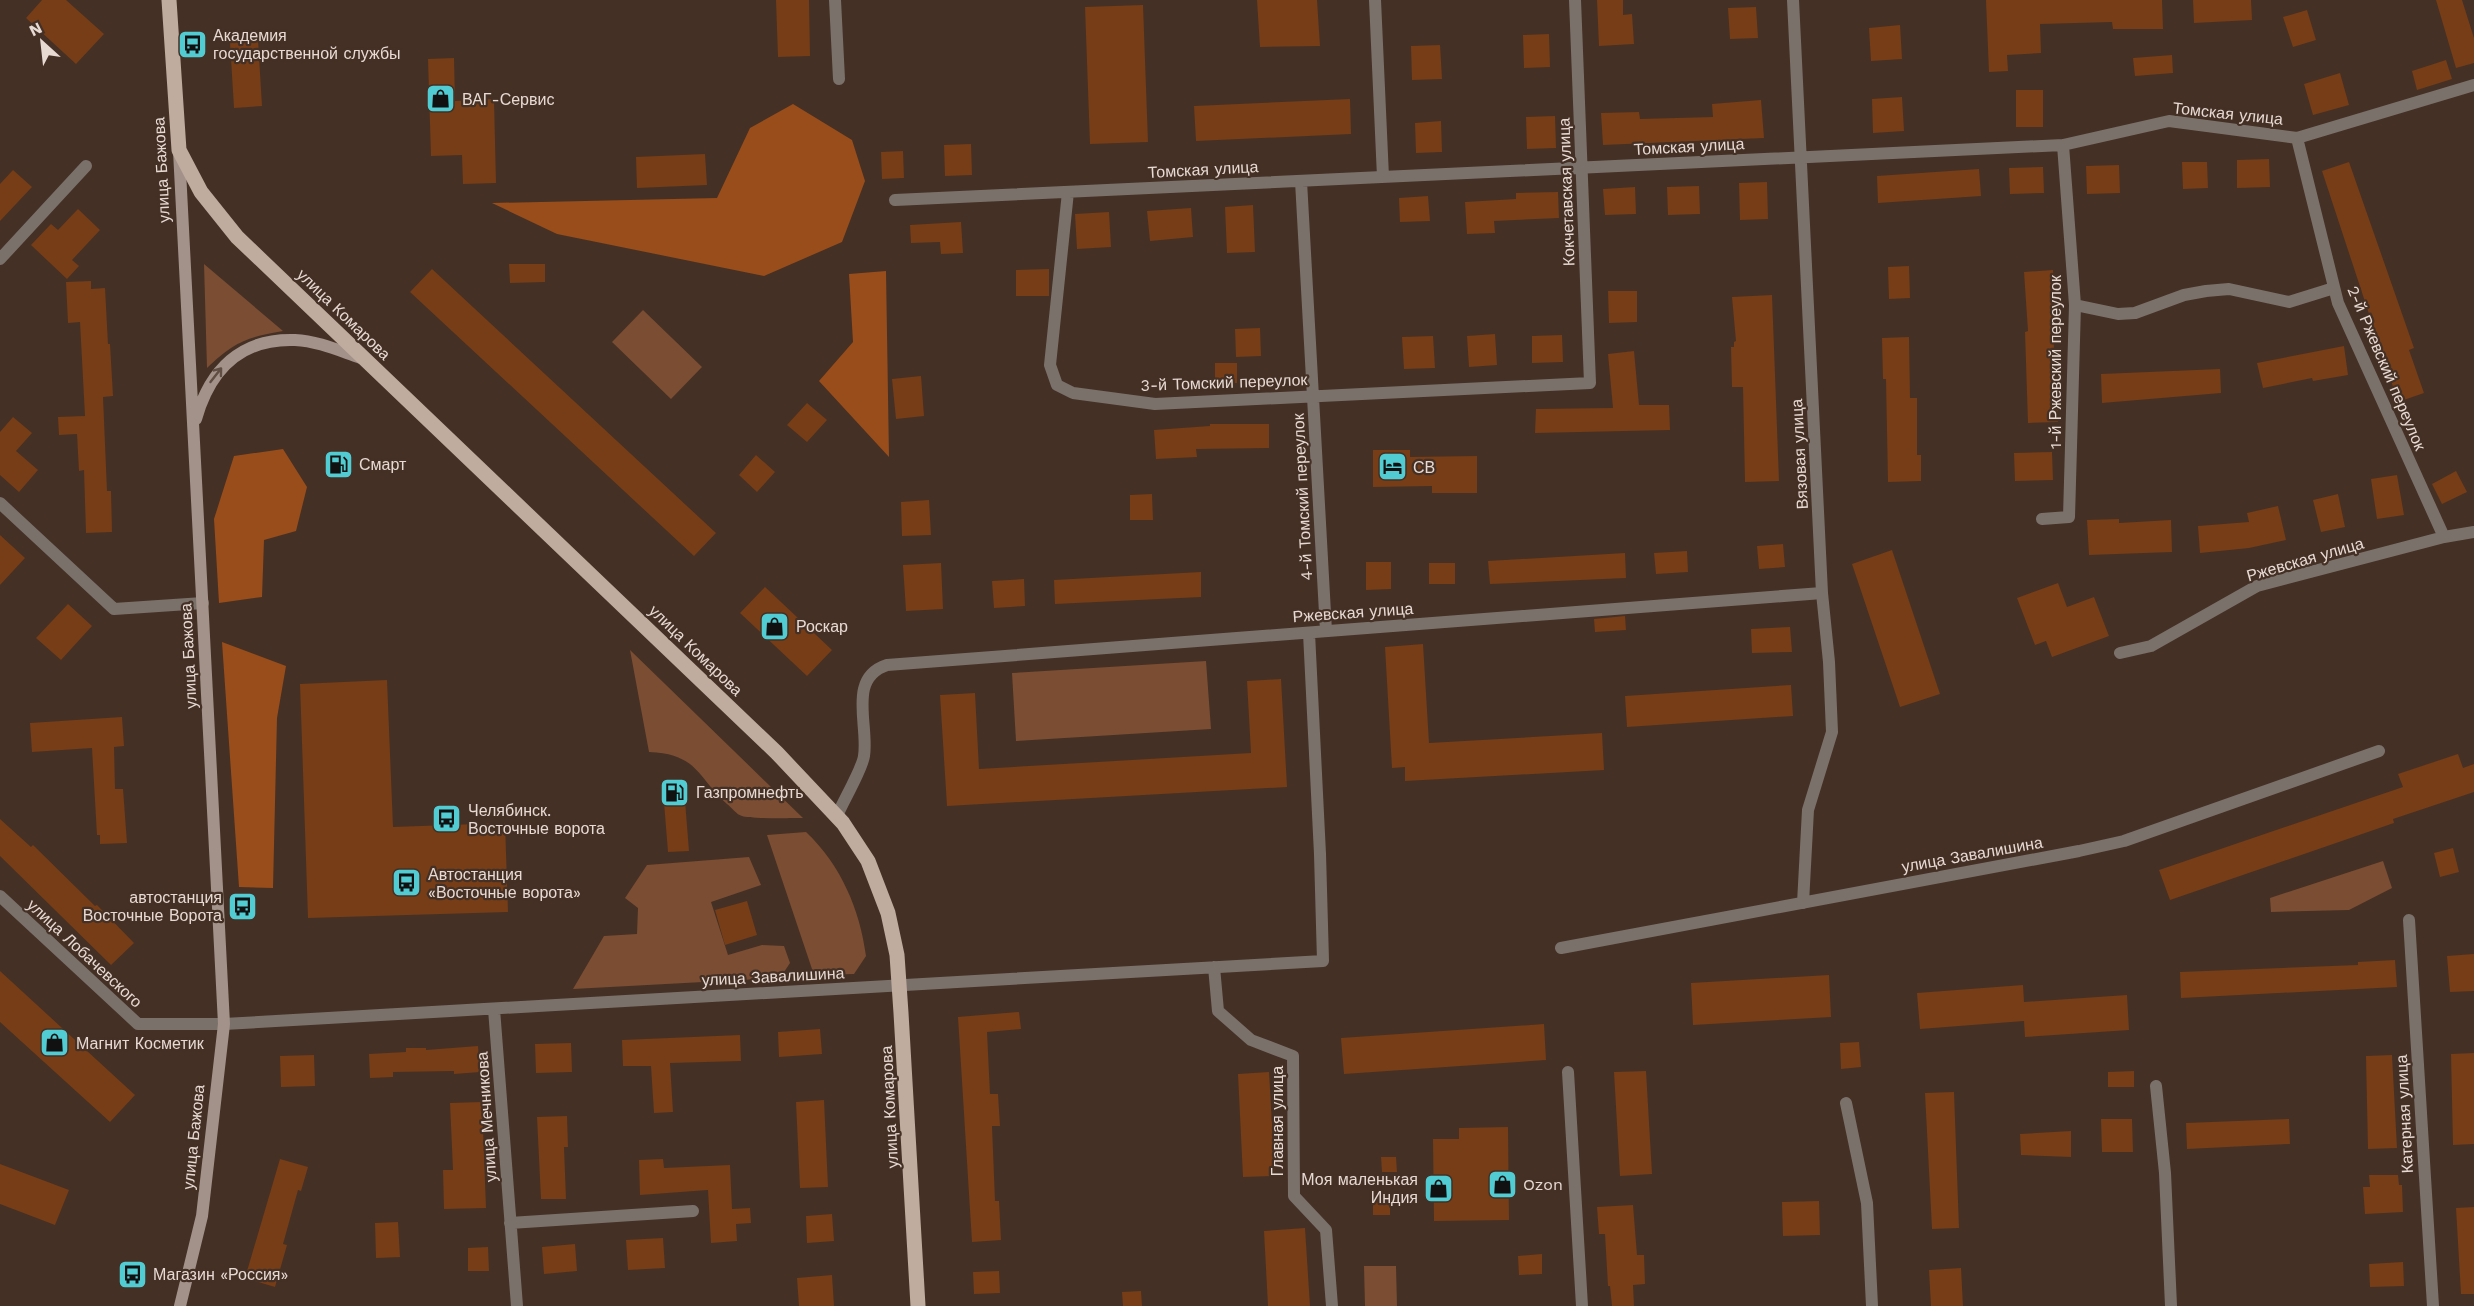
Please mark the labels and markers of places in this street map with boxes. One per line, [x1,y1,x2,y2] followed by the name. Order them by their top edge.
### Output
[213,26,401,63] place label: Академия государственной службы
[176,28,208,60] bus stop icon: Академия государственной службы
[425,83,457,115] shop icon: ВАГ-Сервис
[462,90,554,109] place label: ВАГ-Сервис
[322,448,354,480] fuel station icon: Смарт
[1376,451,1408,483] hotel icon: СВ
[359,455,407,474] place label: Смарт
[1413,458,1435,477] place label: СВ
[759,610,791,642] shop icon: Роскар
[796,617,848,636] place label: Роскар
[659,776,691,808] fuel station icon: Газпромнефть
[696,783,804,802] place label: Газпромнефть
[468,801,605,838] place label: Челябинск. Восточные ворота
[431,803,463,835] bus stop icon: Челябинск. Восточные ворота
[428,865,581,902] place label: Автостанция «Восточные ворота»
[391,867,423,899] bus stop icon: Автостанция «Восточные ворота»
[83,888,222,925] place label: автостанция Восточные Ворота
[227,890,259,922] bus stop icon: автостанция Восточные Ворота
[39,1027,71,1059] shop icon: Магнит Косметик
[76,1034,205,1053] place label: Магнит Косметик
[1486,1168,1518,1200] shop icon: Ozon
[1301,1170,1418,1207] place label: Моя маленькая Индия
[1423,1172,1455,1204] shop icon: Моя маленькая Индия
[1523,1175,1563,1194] place label: Ozon
[116,1258,148,1290] bus stop icon: Магазин «Россия»
[153,1265,289,1284] place label: Магазин «Россия»

